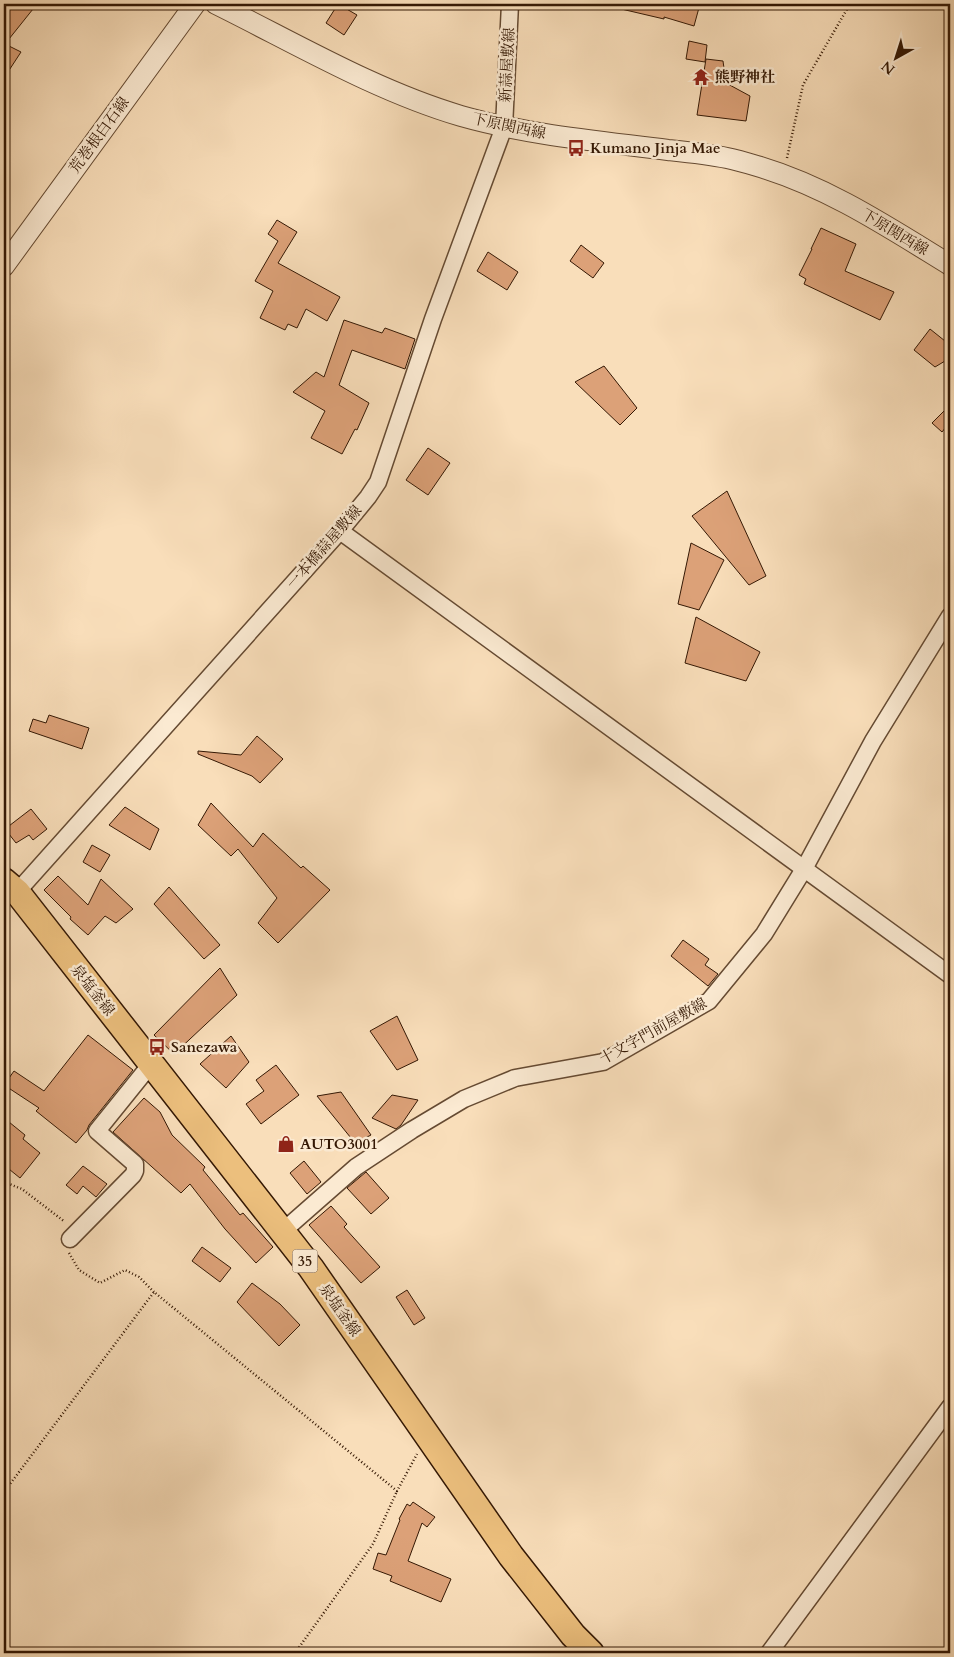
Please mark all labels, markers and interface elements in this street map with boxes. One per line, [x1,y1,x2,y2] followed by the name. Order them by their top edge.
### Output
[495,27,519,103] street label: 新蒜屋敷線
[872,32,922,82] north arrow
[877,57,899,79] text: N
[691,67,711,87] temple icon: 熊野神社
[715,67,775,87] place label: 熊野神社
[64,93,134,177] street label: 荒巻根白石線
[470,108,548,144] street label: 下原関西線
[566,138,586,158] bus stop icon: Kumano Jinja Mae
[590,138,720,158] place label: Kumano Jinja Mae
[858,204,932,260] street label: 下原関西線
[282,501,366,593] street label: 一本橋蒜屋敷線
[67,960,119,1020] street label: 泉塩釜線
[596,993,710,1069] street label: 十文字門前屋敷線
[147,1037,167,1057] bus stop icon: Sanezawa
[171,1037,238,1057] place label: Sanezawa
[276,1134,296,1154] shop icon: AUTO3001
[300,1134,378,1154] place label: AUTO3001
[292,1250,318,1272] road number: 35
[315,1280,365,1340] street label: 泉塩釜線

